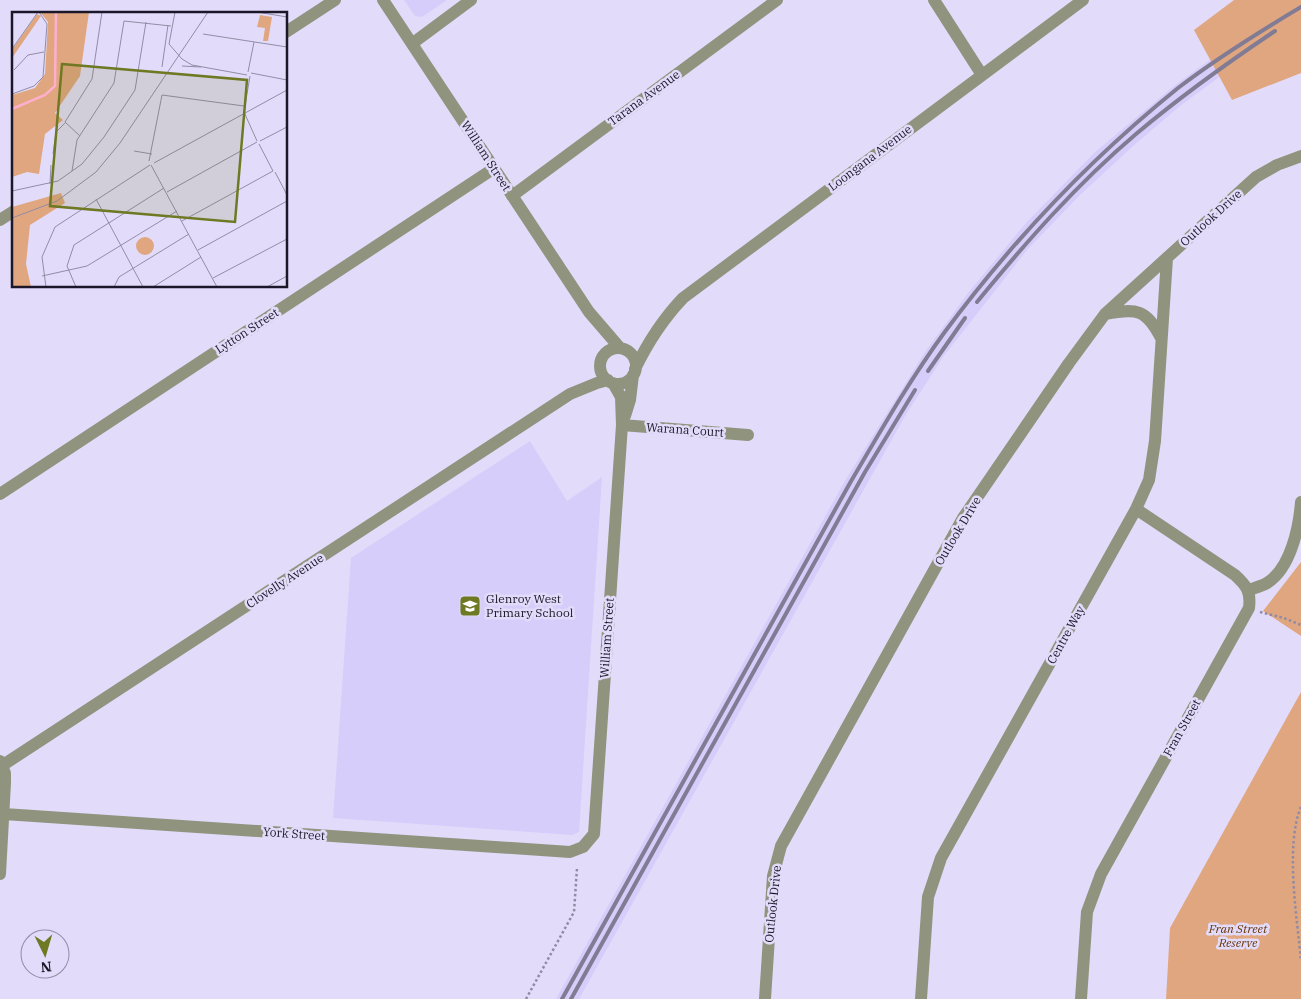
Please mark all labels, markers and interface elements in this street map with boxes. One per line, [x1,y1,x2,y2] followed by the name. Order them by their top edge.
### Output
[12,12,288,288] inset map
[605,67,682,129] street label: Tarana Avenue
[458,118,515,194] street label: William Street
[825,121,914,194] street label: Loongana Avenue
[1177,186,1245,249] street label: Outlook Drive
[212,305,281,357] street label: Lytton Street
[646,419,724,440] street label: Warana Court
[931,494,984,568] street label: Outlook Drive
[243,550,326,611] street label: Clovelly Avenue
[486,591,574,620] place label: Glenroy West Primary School
[458,594,482,618] school or university icon: Glenroy West Primary School
[596,597,617,679] street label: William Street
[1043,603,1088,667] street label: Centre Way
[1160,696,1203,759] street label: Fran Street
[262,824,326,843] street label: York Street
[761,865,784,943] street label: Outlook Drive
[1208,921,1268,950] park label: Fran Street Reserve
[20,929,70,979] north arrow
[40,958,52,976] text: N

